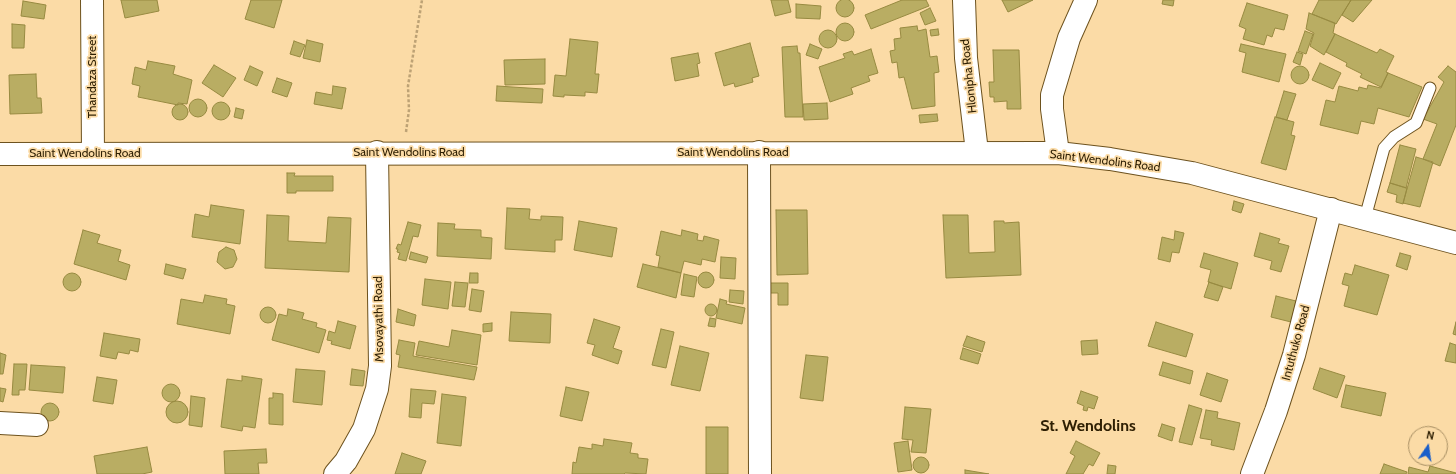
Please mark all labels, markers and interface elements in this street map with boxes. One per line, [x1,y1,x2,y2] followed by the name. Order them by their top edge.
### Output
[85,36,99,118] street label: Thandaza Street
[958,38,980,114] street label: Hlonipha Road
[353,145,465,159] street label: Saint Wendolins Road
[677,145,789,159] street label: Saint Wendolins Road
[29,146,141,160] street label: Saint Wendolins Road
[1049,147,1161,175] street label: Saint Wendolins Road
[371,276,387,362] street label: Msovayathi Road
[1279,304,1313,382] street label: Intuthuko Road
[1040,416,1136,436] district label: St. Wendolins
[1408,426,1448,466] north arrow
[1425,428,1436,443] text: N

